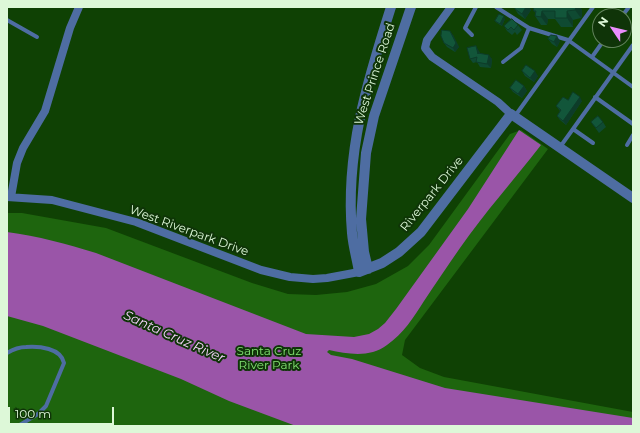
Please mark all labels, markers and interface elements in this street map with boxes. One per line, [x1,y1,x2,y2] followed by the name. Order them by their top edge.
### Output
[592,8,632,48] north arrow
[595,14,611,29] text: N
[352,21,398,127] street label: West Prince Road
[398,154,466,234] street label: Riverpark Drive
[128,203,250,259] street label: West Riverpark Drive
[121,308,227,366] water label: Santa Cruz River
[237,344,301,372] park label: Santa Cruz River Park
[10,399,116,425] scale bar
[15,406,51,421] text: 100 m

